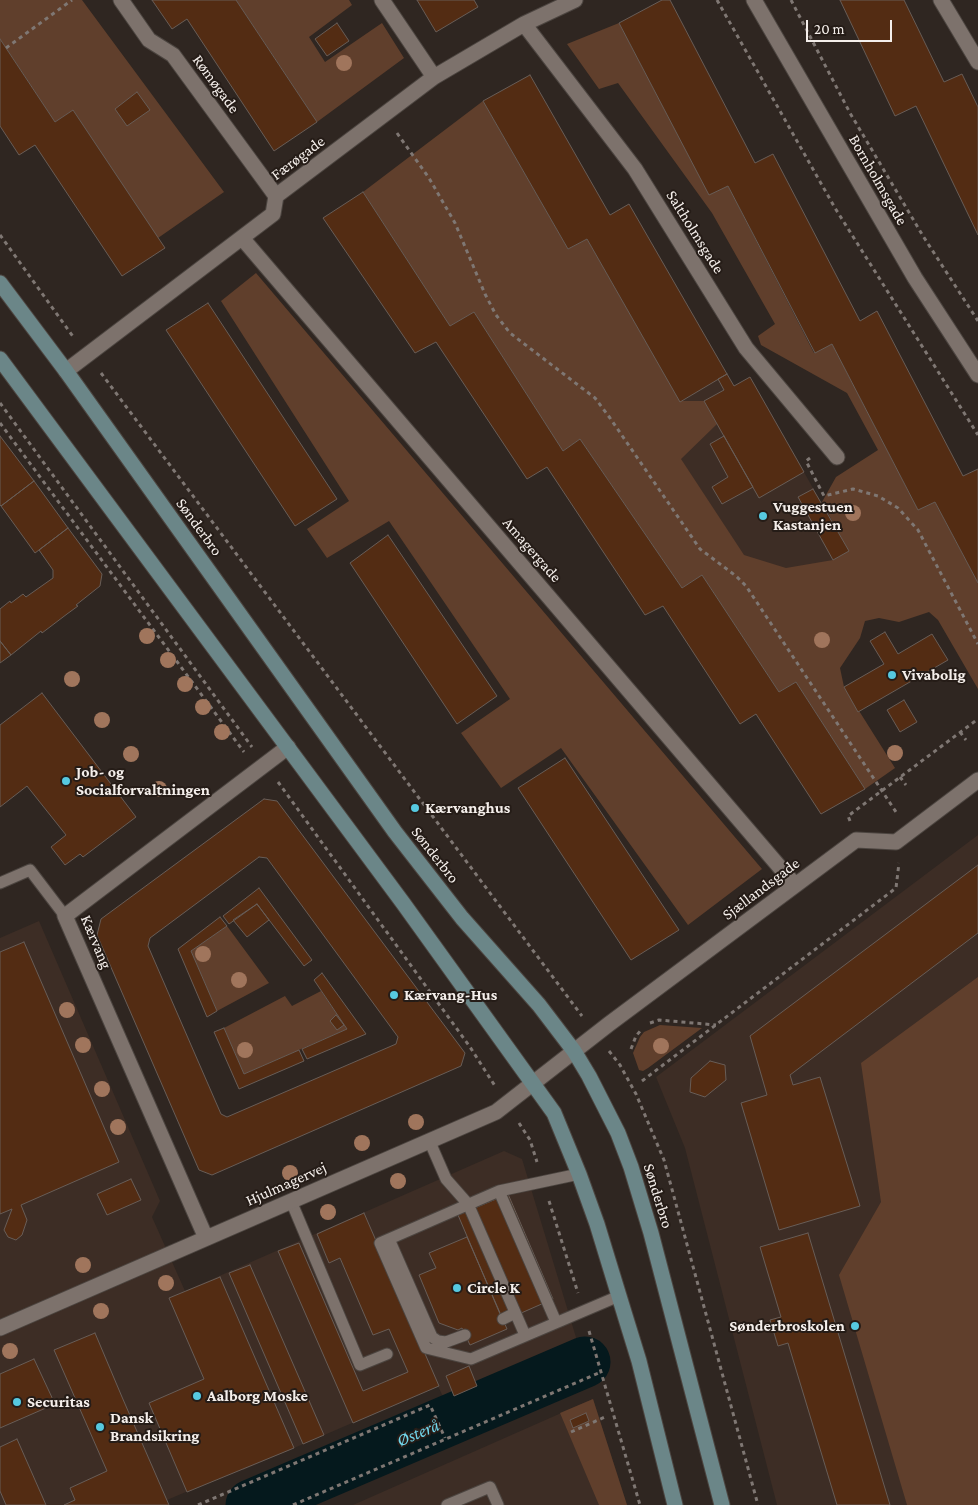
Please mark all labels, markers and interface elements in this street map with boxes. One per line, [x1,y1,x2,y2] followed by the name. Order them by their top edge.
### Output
[808,10,894,42] scale bar
[814,21,845,37] text: 20 m
[188,51,244,117] street label: Rømøgade
[844,131,912,229] street label: Bornholmsgade
[267,132,329,184] street label: Færøgade
[662,187,728,277] street label: Saltholmsgade
[172,494,226,560] street label: Sønderbro
[773,497,853,535] place label: Vuggestuen Kastanjen
[757,510,769,522] marker: Vuggestuen Kastanjen
[499,514,565,586] street label: Amagergade
[902,665,966,685] place label: Vivabolig
[886,669,898,681] marker: Vivabolig
[76,762,210,800] place label: Job- og Socialforvaltningen
[60,775,72,787] marker: Job- og Socialforvaltningen
[425,798,510,818] place label: Kærvanghus
[409,802,421,814] marker: Kærvanghus
[407,823,463,887] street label: Sønderbro
[718,854,804,924] street label: Sjællandsgade
[76,912,116,972] street label: Kærvang
[404,985,497,1005] place label: Kærvang-Hus
[388,989,400,1001] marker: Kærvang-Hus
[243,1158,329,1210] street label: Hjulmagervej
[639,1161,677,1231] street label: Sønderbro
[467,1278,520,1298] place label: Circle K
[451,1282,463,1294] marker: Circle K
[729,1316,845,1336] place label: Sønderbroskolen
[849,1320,861,1332] marker: Sønderbroskolen
[207,1386,308,1406] place label: Aalborg Moske
[191,1390,203,1402] marker: Aalborg Moske
[27,1392,90,1412] place label: Securitas
[11,1396,23,1408] marker: Securitas
[110,1408,199,1446] place label: Dansk Brandsikring
[393,1414,443,1452] water label: Østerå
[94,1421,106,1433] marker: Dansk Brandsikring

